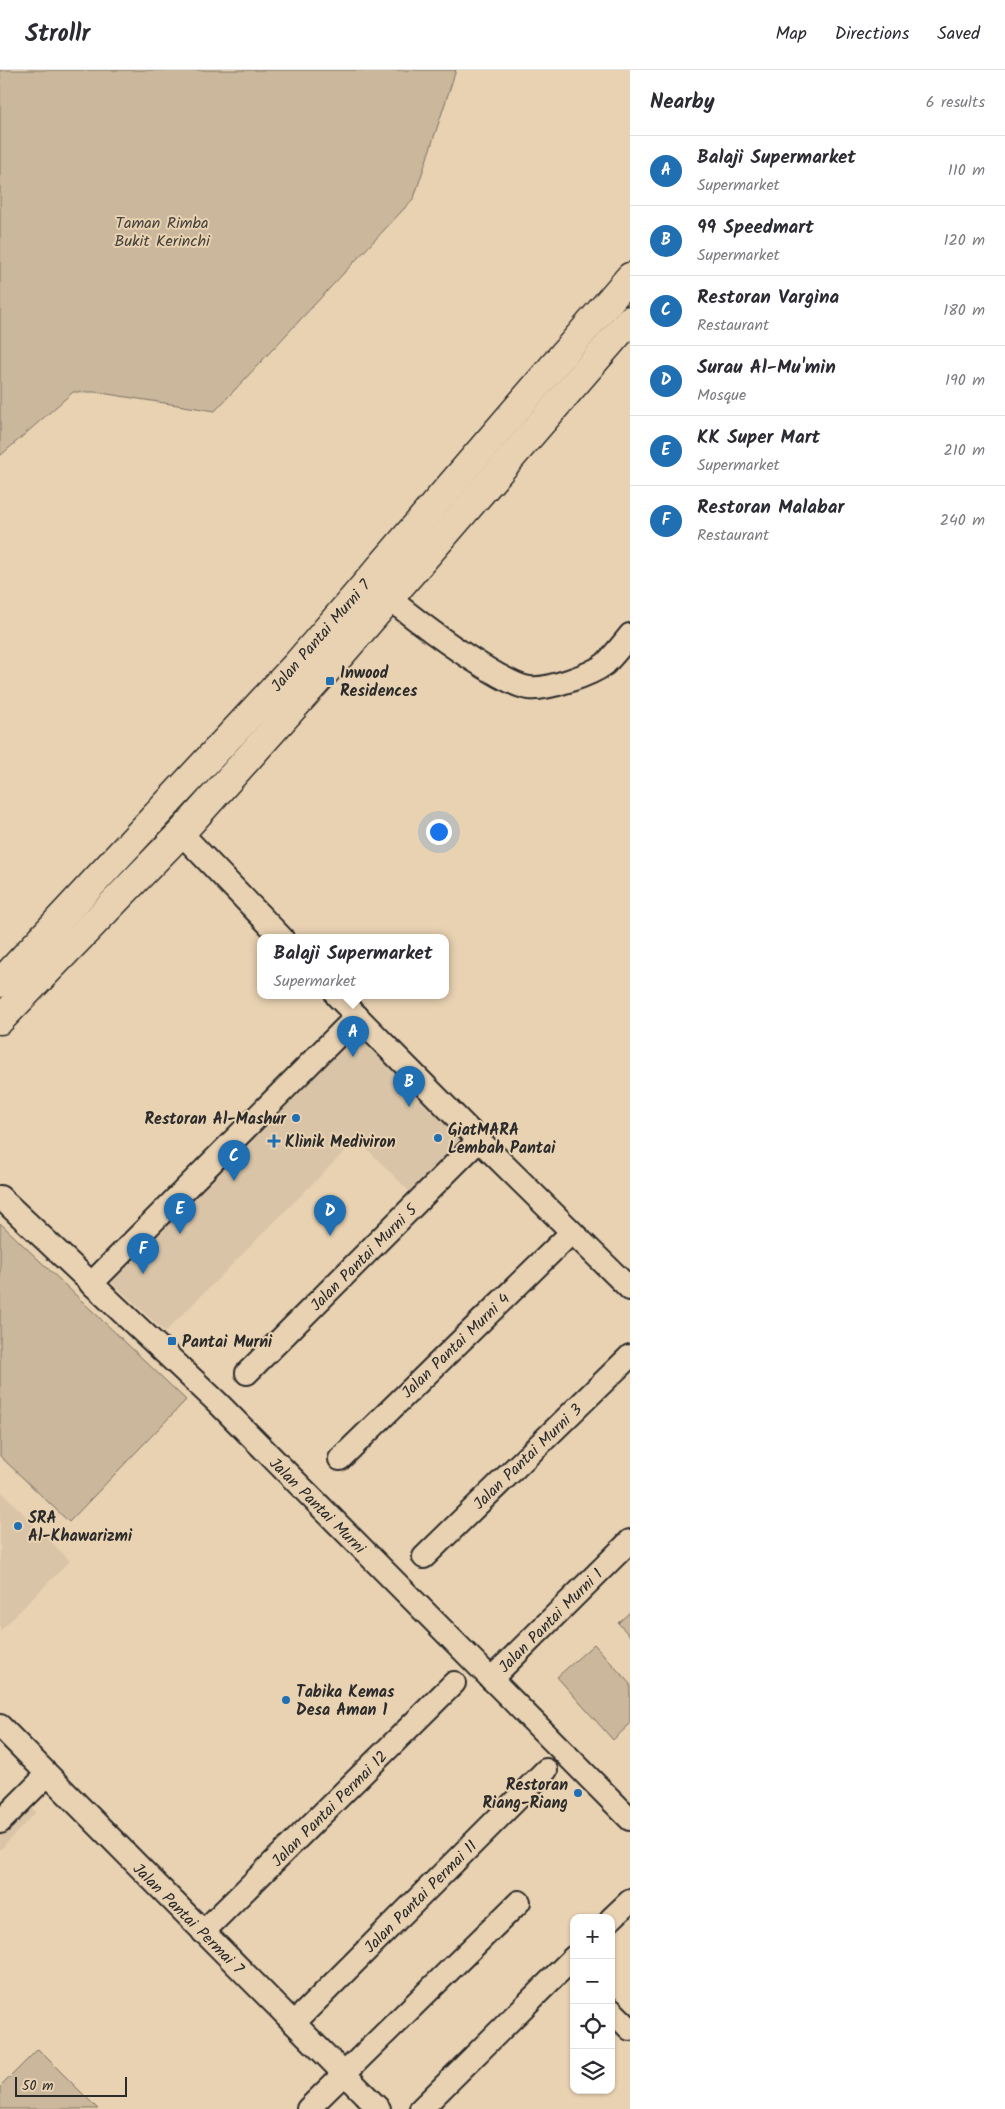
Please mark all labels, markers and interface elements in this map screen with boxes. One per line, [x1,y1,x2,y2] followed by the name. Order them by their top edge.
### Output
[25,15,90,54] text: Strollr
[775,20,807,49] text: Map
[835,20,909,49] text: Directions
[937,20,980,49] text: Saved
[650,86,715,119] text: Nearby
[926,90,985,115] text: 6 results
[697,143,856,173] text: Balaji Supermarket
[661,158,671,183] text: A
[948,158,985,183] text: 110 m
[697,173,780,198] text: Supermarket
[114,211,211,254] park label: Taman Rimba Bukit Kerinchi
[697,213,814,243] text: 99 Speedmart
[661,228,671,253] text: B
[944,228,985,253] text: 120 m
[697,243,780,268] text: Supermarket
[697,283,839,313] text: Restoran Vargina
[661,298,671,323] text: C
[943,298,985,323] text: 180 m
[697,313,769,338] text: Restaurant
[697,353,836,383] text: Surau Al-Mu'min
[661,368,671,393] text: D
[945,368,985,393] text: 190 m
[697,383,746,408] text: Mosque
[697,423,820,453] text: KK Super Mart
[662,438,670,463] text: E
[944,438,985,463] text: 210 m
[697,453,780,478] text: Supermarket
[697,493,844,523] text: Restoran Malabar
[662,508,670,533] text: F
[940,508,985,533] text: 240 m
[697,523,769,548] text: Restaurant
[265,574,377,698] street label: Jalan Pantai Murni 7
[340,661,418,704] place label: Inwood Residences
[324,675,336,687] marker: Inwood Residences
[426,819,452,845] your location
[257,934,449,999] popup
[274,939,432,969] text: Balaji Supermarket
[274,969,356,994] text: Supermarket
[337,1016,369,1057] pin: A
[393,1066,425,1107] pin: B
[144,1107,287,1132] place label: Restoran Al-Mashur
[290,1112,302,1124] marker: Restoran Al-Mashur
[448,1118,556,1161] place label: GiatMARA Lembah Pantai
[285,1130,396,1155] place label: Klinik Mediviron
[432,1132,444,1144] marker: GiatMARA Lembah Pantai
[267,1134,281,1148] marker: Klinik Mediviron
[218,1140,250,1181] pin: C
[164,1193,196,1234] pin: E
[314,1195,346,1236] pin: D
[305,1198,424,1317] street label: Jalan Pantai Murni 5
[127,1233,159,1274] pin: F
[396,1287,516,1405] street label: Jalan Pantai Murni 4
[182,1330,273,1355] place label: Pantai Murni
[166,1335,178,1347] marker: Pantai Murni
[468,1398,588,1516] street label: Jalan Pantai Murni 3
[263,1452,372,1561] street label: Jalan Pantai Murni
[28,1506,133,1549] place label: SRA Al-Khawarizmi
[12,1520,24,1532] marker: SRA Al-Khawarizmi
[493,1563,609,1679] street label: Jalan Pantai Murni 1
[296,1680,395,1723] place label: Tabika Kemas Desa Aman 1
[280,1694,292,1706] marker: Tabika Kemas Desa Aman 1
[266,1745,394,1873] street label: Jalan Pantai Permai 12
[483,1773,568,1816] place label: Restoran Riang-Riang
[572,1787,584,1799] marker: Restoran Riang-Riang
[359,1835,484,1960] street label: Jalan Pantai Permai 11
[126,1858,250,1981] street label: Jalan Pantai Permai 7
[570,1914,615,2094] map controls
[570,1914,615,1959] button: +
[570,1959,615,2004] button: −
[570,2004,615,2049] button: locate
[570,2049,615,2094] button: layers
[15,2074,128,2097] scale bar
[22,2075,53,2097] text: 50 m

